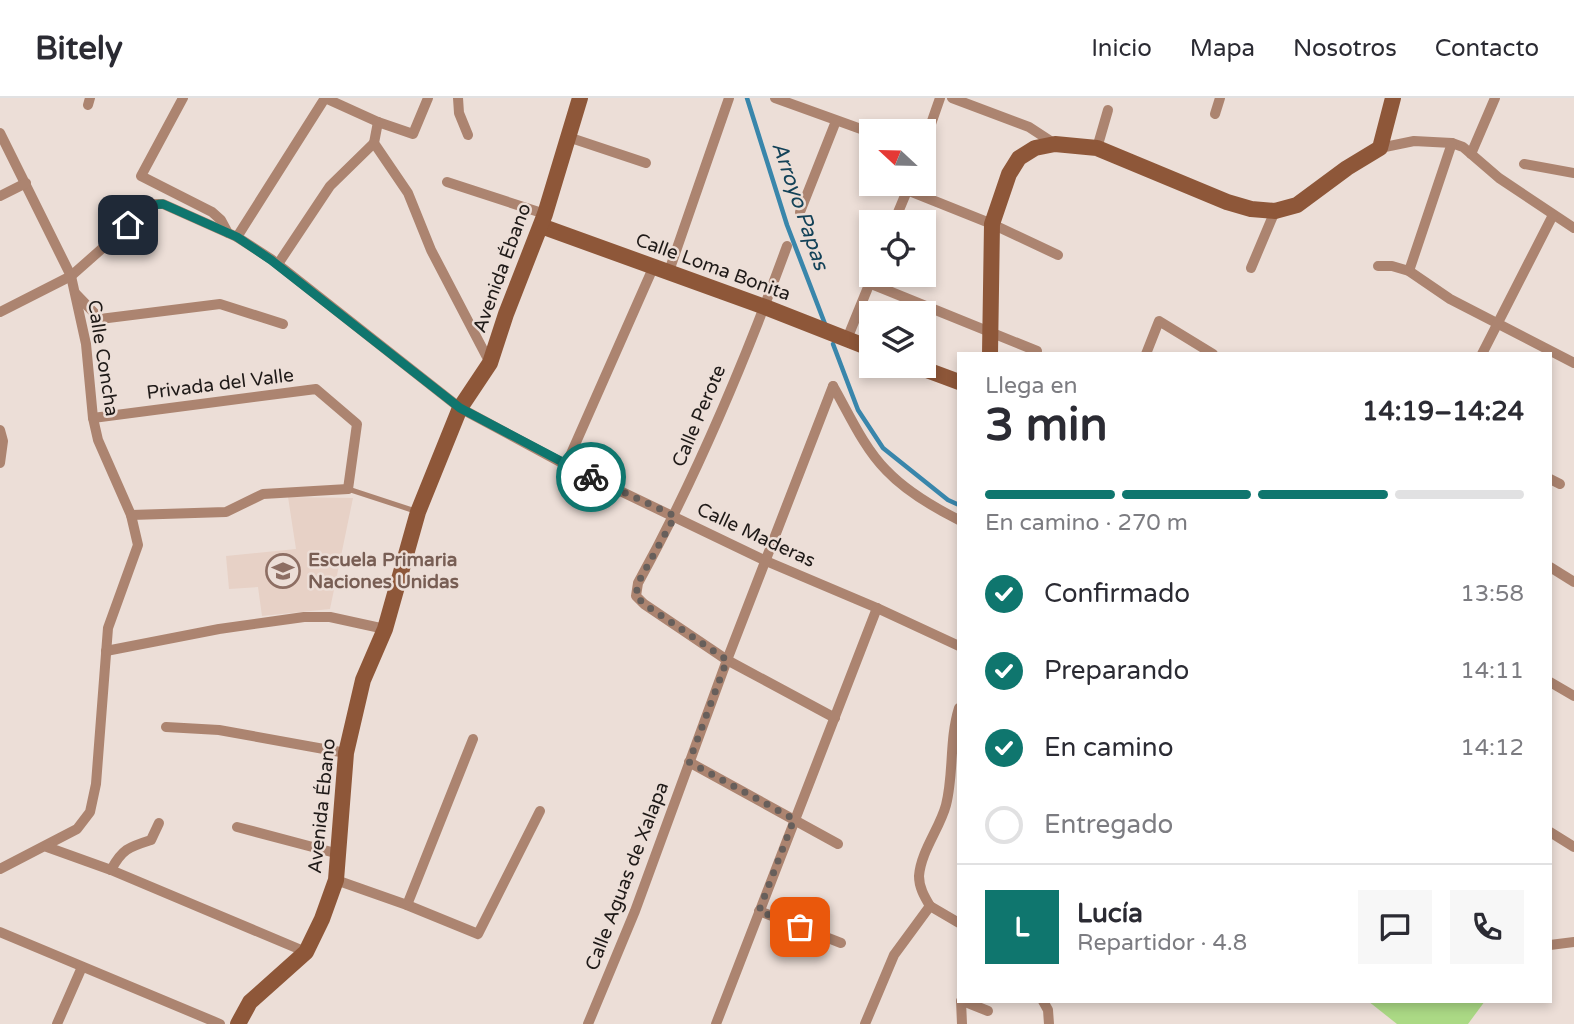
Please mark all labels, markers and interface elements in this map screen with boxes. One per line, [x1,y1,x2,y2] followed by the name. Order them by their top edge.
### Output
[35,29,123,68] text: Bitely
[1091,34,1152,63] text: Inicio
[1190,34,1255,63] text: Mapa
[1293,34,1397,63] text: Nosotros
[1435,34,1539,63] text: Contacto
[859,119,936,196] north arrow
[859,119,936,378] map controls
[766,139,834,275] water label: Arroyo Papas
[98,195,158,255] pin
[468,200,536,336] street label: Avenida Ébano
[109,206,147,244] icon: home
[859,210,936,287] button: locate
[632,229,794,305] street label: Calle Loma Bonita
[83,298,123,418] street label: Calle Concha
[859,301,936,378] button: layers
[668,362,730,470] street label: Calle Perote
[145,364,295,404] street label: Privada del Valle
[985,372,1077,400] text: Llega en
[1362,396,1524,427] text: 14:19–14:24
[985,398,1108,453] text: 3 min
[556,442,626,512] courier
[572,458,610,496] icon: bike
[693,498,819,572] street label: Calle Maderas
[985,509,1188,537] text: En camino · 270 m
[308,549,459,593] place label: Escuela Primaria Naciones Unidas
[264,552,302,590] school or university icon: Escuela Primaria Naciones Unidas
[985,575,1023,613] icon: check
[1044,578,1190,609] text: Confirmado
[1460,580,1524,608] text: 13:58
[985,652,1023,690] icon: check
[1044,655,1189,686] text: Preparando
[1460,657,1524,685] text: 14:11
[985,729,1023,767] icon: check
[1044,732,1173,763] text: En camino
[1460,734,1524,762] text: 14:12
[304,737,340,875] street label: Avenida Ébano
[581,779,673,973] street label: Calle Aguas de Xalapa
[1044,809,1173,840] text: Entregado
[1358,890,1432,964] button: chat
[1450,890,1524,964] button: phone
[770,897,830,957] pin
[1077,898,1143,929] text: Lucía
[781,908,819,946] icon: bag
[1015,912,1029,943] text: L
[1077,929,1247,957] text: Repartidor · 4.8

